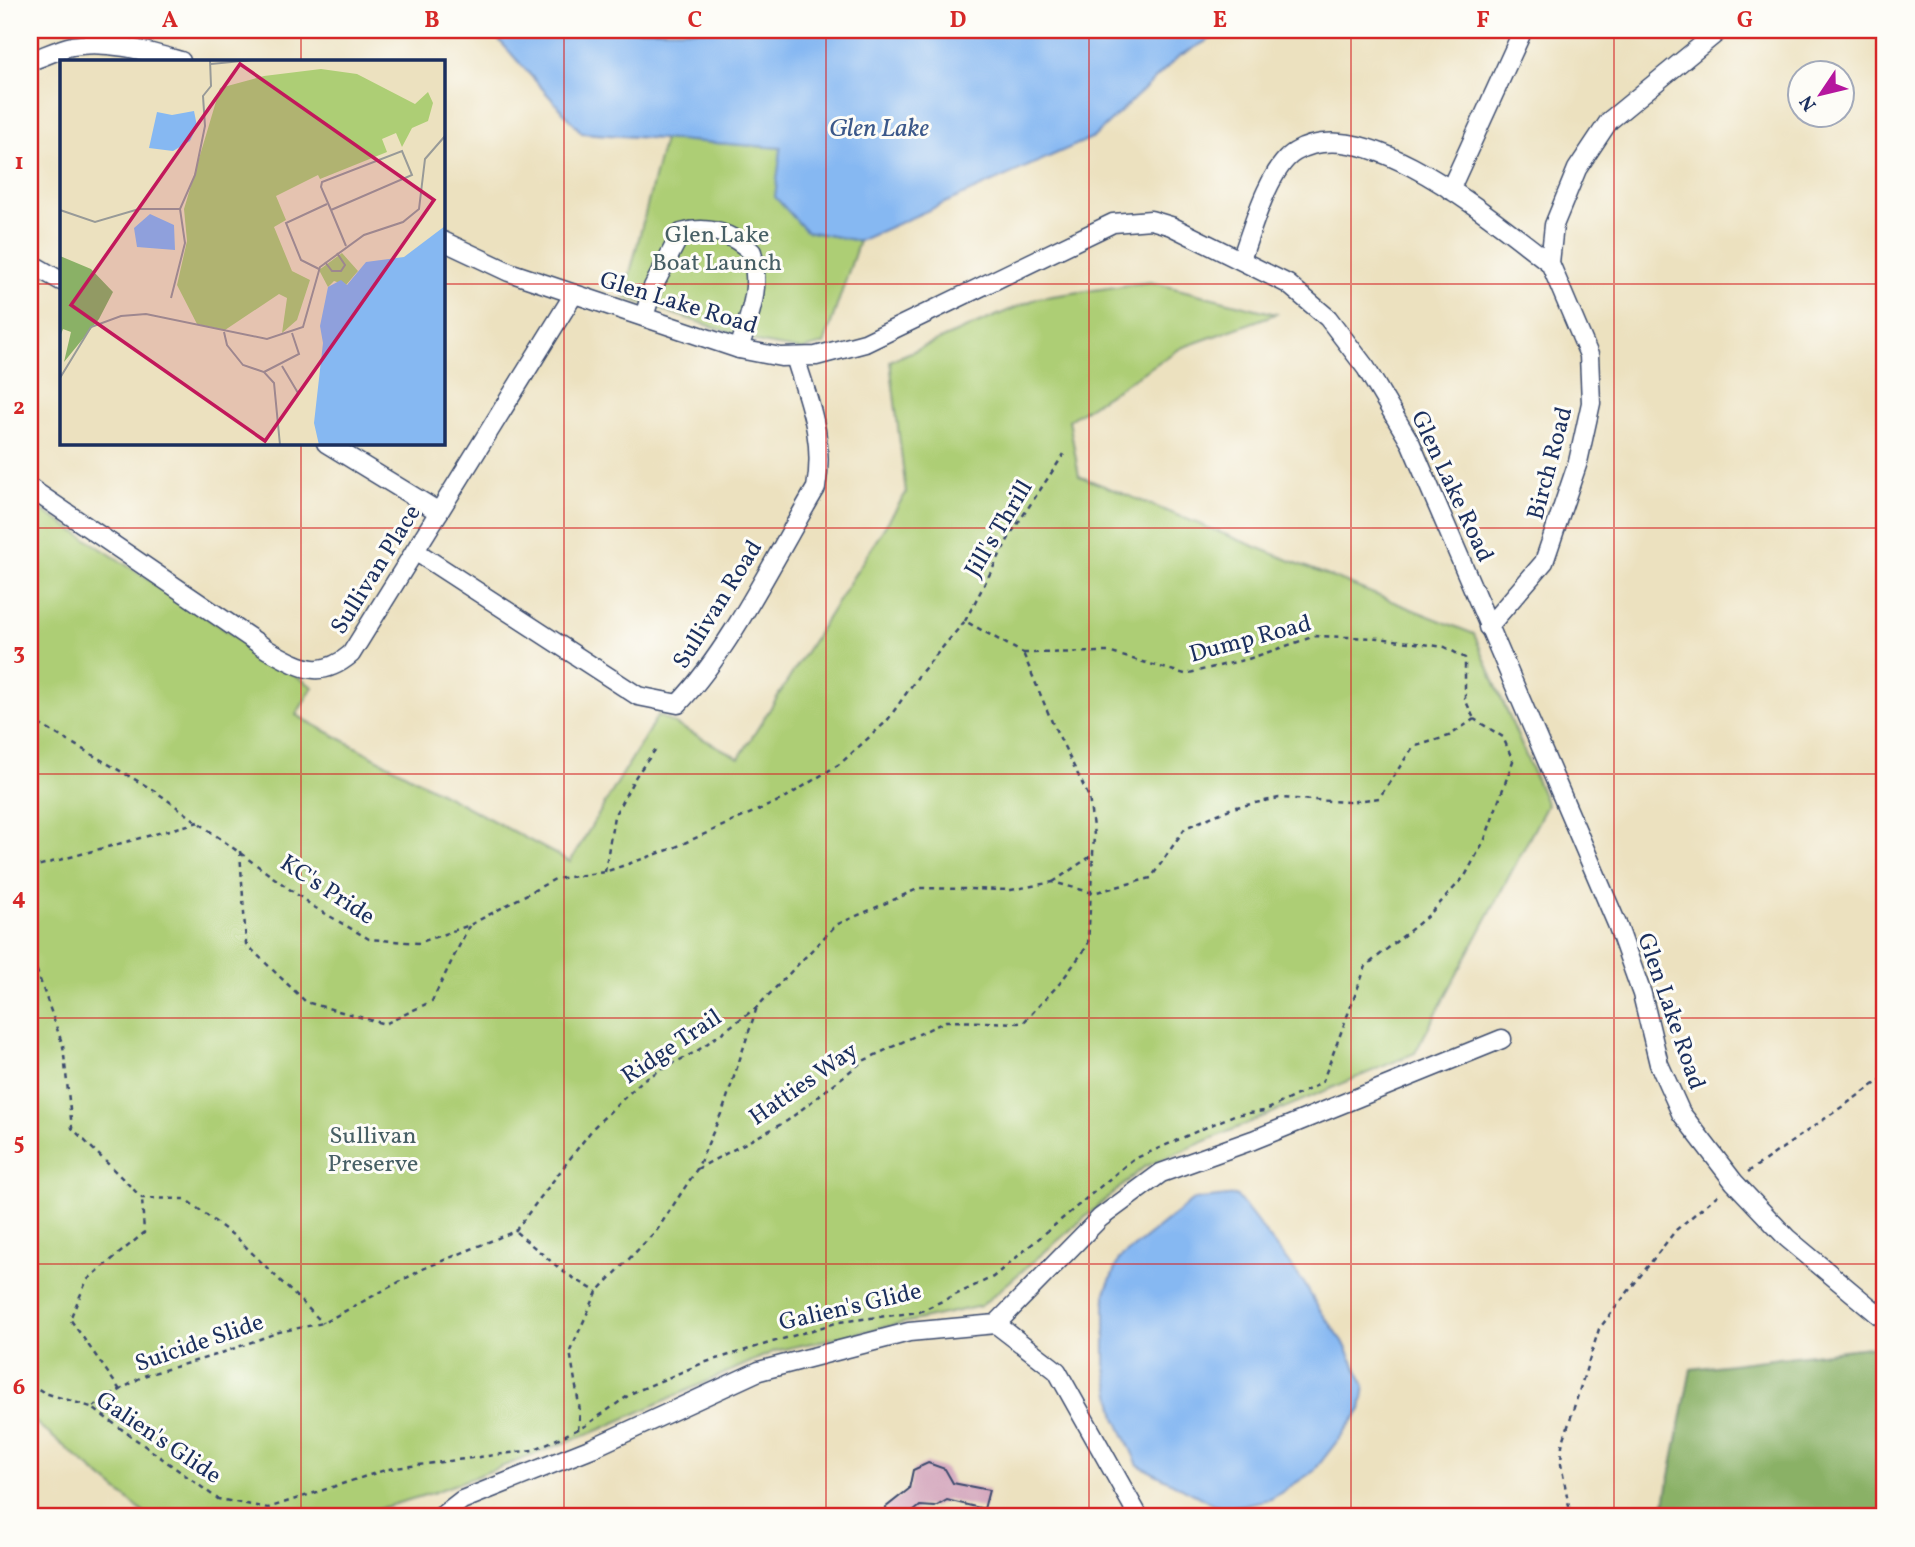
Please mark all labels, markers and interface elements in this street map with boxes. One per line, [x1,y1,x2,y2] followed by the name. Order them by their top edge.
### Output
[162,5,178,37] text: A
[424,5,440,37] text: B
[688,5,702,37] text: C
[950,5,967,37] text: D
[1213,5,1227,37] text: E
[1476,5,1490,37] text: F
[1737,5,1753,37] text: G
[60,60,444,444] inset map
[1786,60,1856,130] north arrow
[1794,89,1823,116] text: N
[829,111,930,147] water label: Glen Lake
[14,147,24,179] text: 1
[652,219,782,281] park label: Glen Lake Boat Launch
[595,264,762,344] street label: Glen Lake Road
[13,392,25,424] text: 2
[1520,403,1582,524] street label: Birch Road
[1401,405,1501,568] street label: Glen Lake Road
[957,474,1042,584] street label: Jill's Thrill
[323,499,430,642] street label: Sullivan Place
[666,534,772,676] street label: Sullivan Road
[1186,607,1315,673] street label: Dump Road
[13,637,25,669] text: 3
[273,847,381,934] street label: KC's Pride
[12,882,26,914] text: 4
[1627,929,1713,1095] street label: Glen Lake Road
[615,1002,729,1094] street label: Ridge Trail
[743,1035,865,1135] street label: Hatties Way
[328,1120,418,1182] park label: Sullivan Preserve
[13,1127,25,1159] text: 5
[776,1275,925,1341] street label: Galien's Glide
[131,1306,269,1382] street label: Suicide Slide
[13,1372,25,1404] text: 6
[88,1384,228,1493] street label: Galien's Glide

